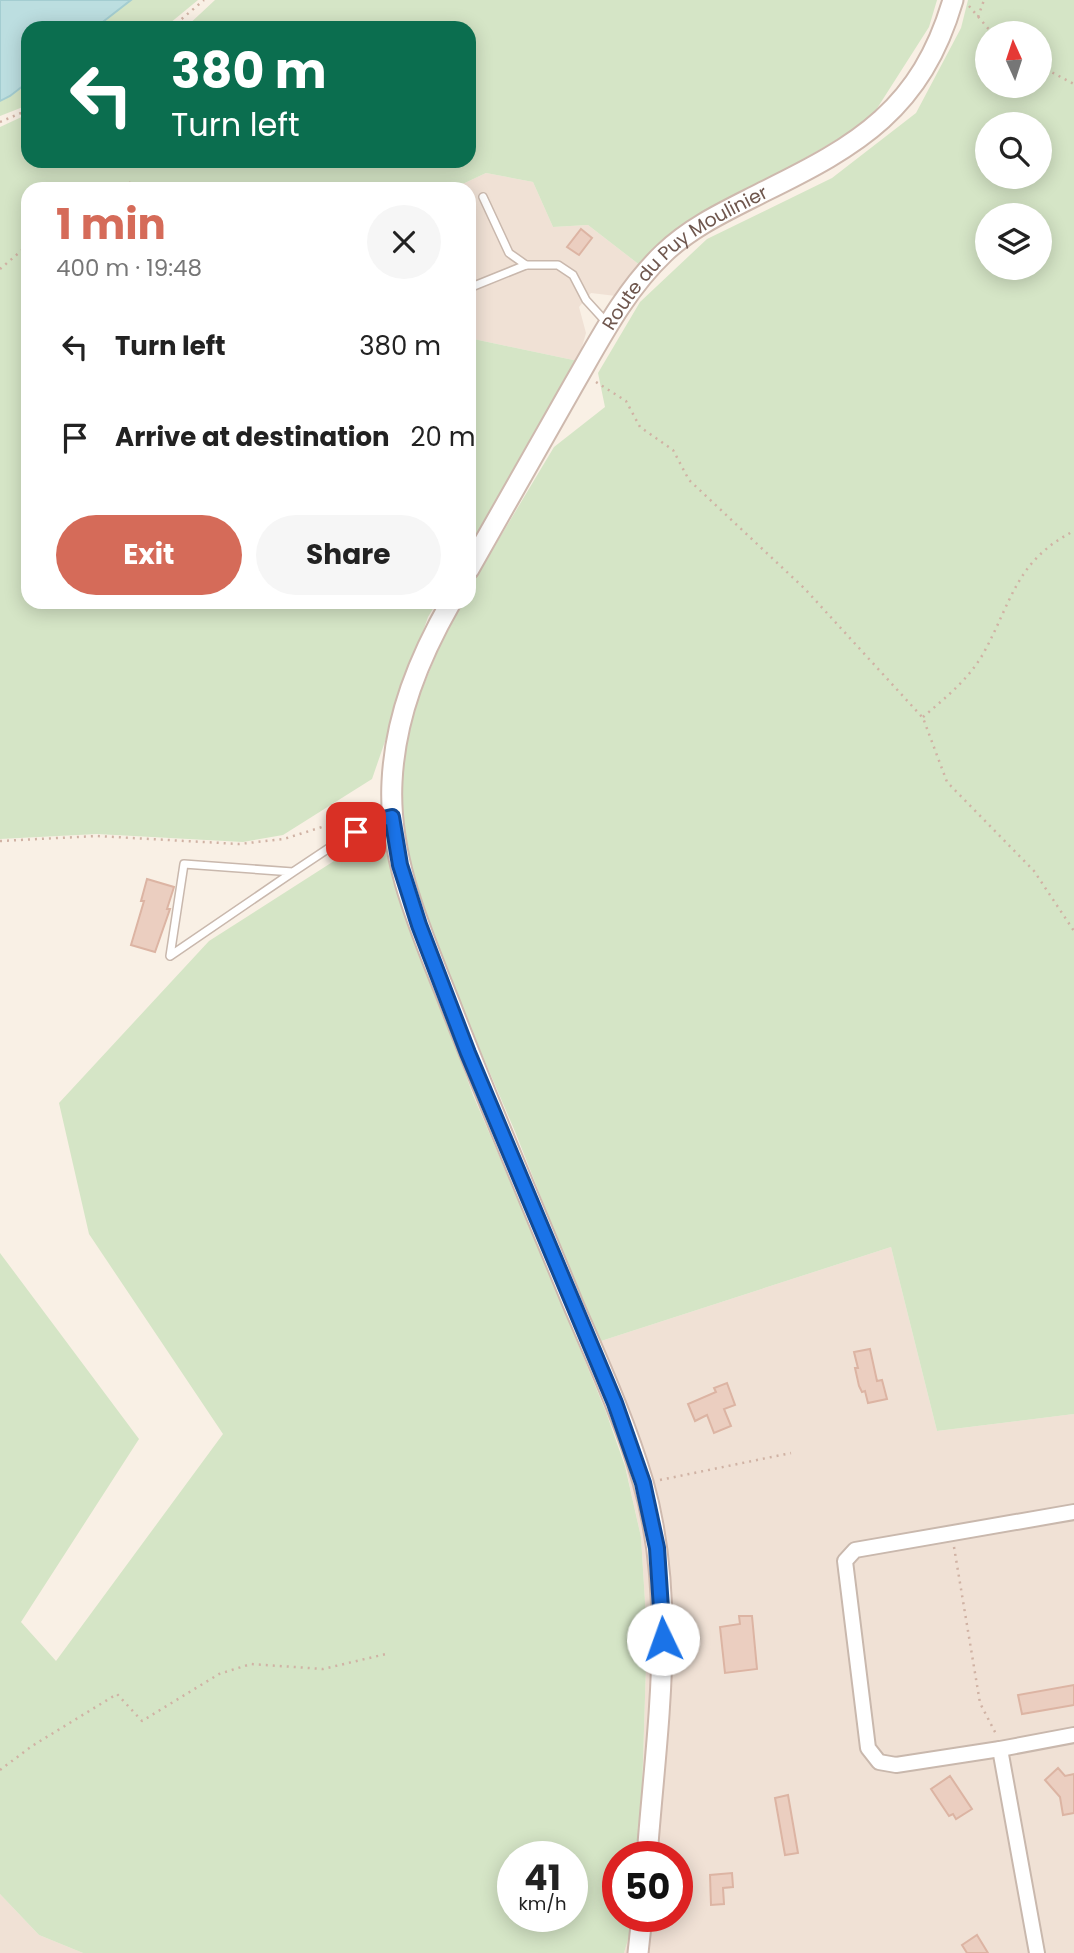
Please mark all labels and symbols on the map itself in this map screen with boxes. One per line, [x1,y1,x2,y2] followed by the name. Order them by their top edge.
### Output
[975,21,1052,98] north arrow
[595,178,772,335] street label: Route du Puy Moulinier
[326,802,386,862] pin
[626,1602,700,1676] position arrow
[602,1841,693,1932] speed limit sign: 50

